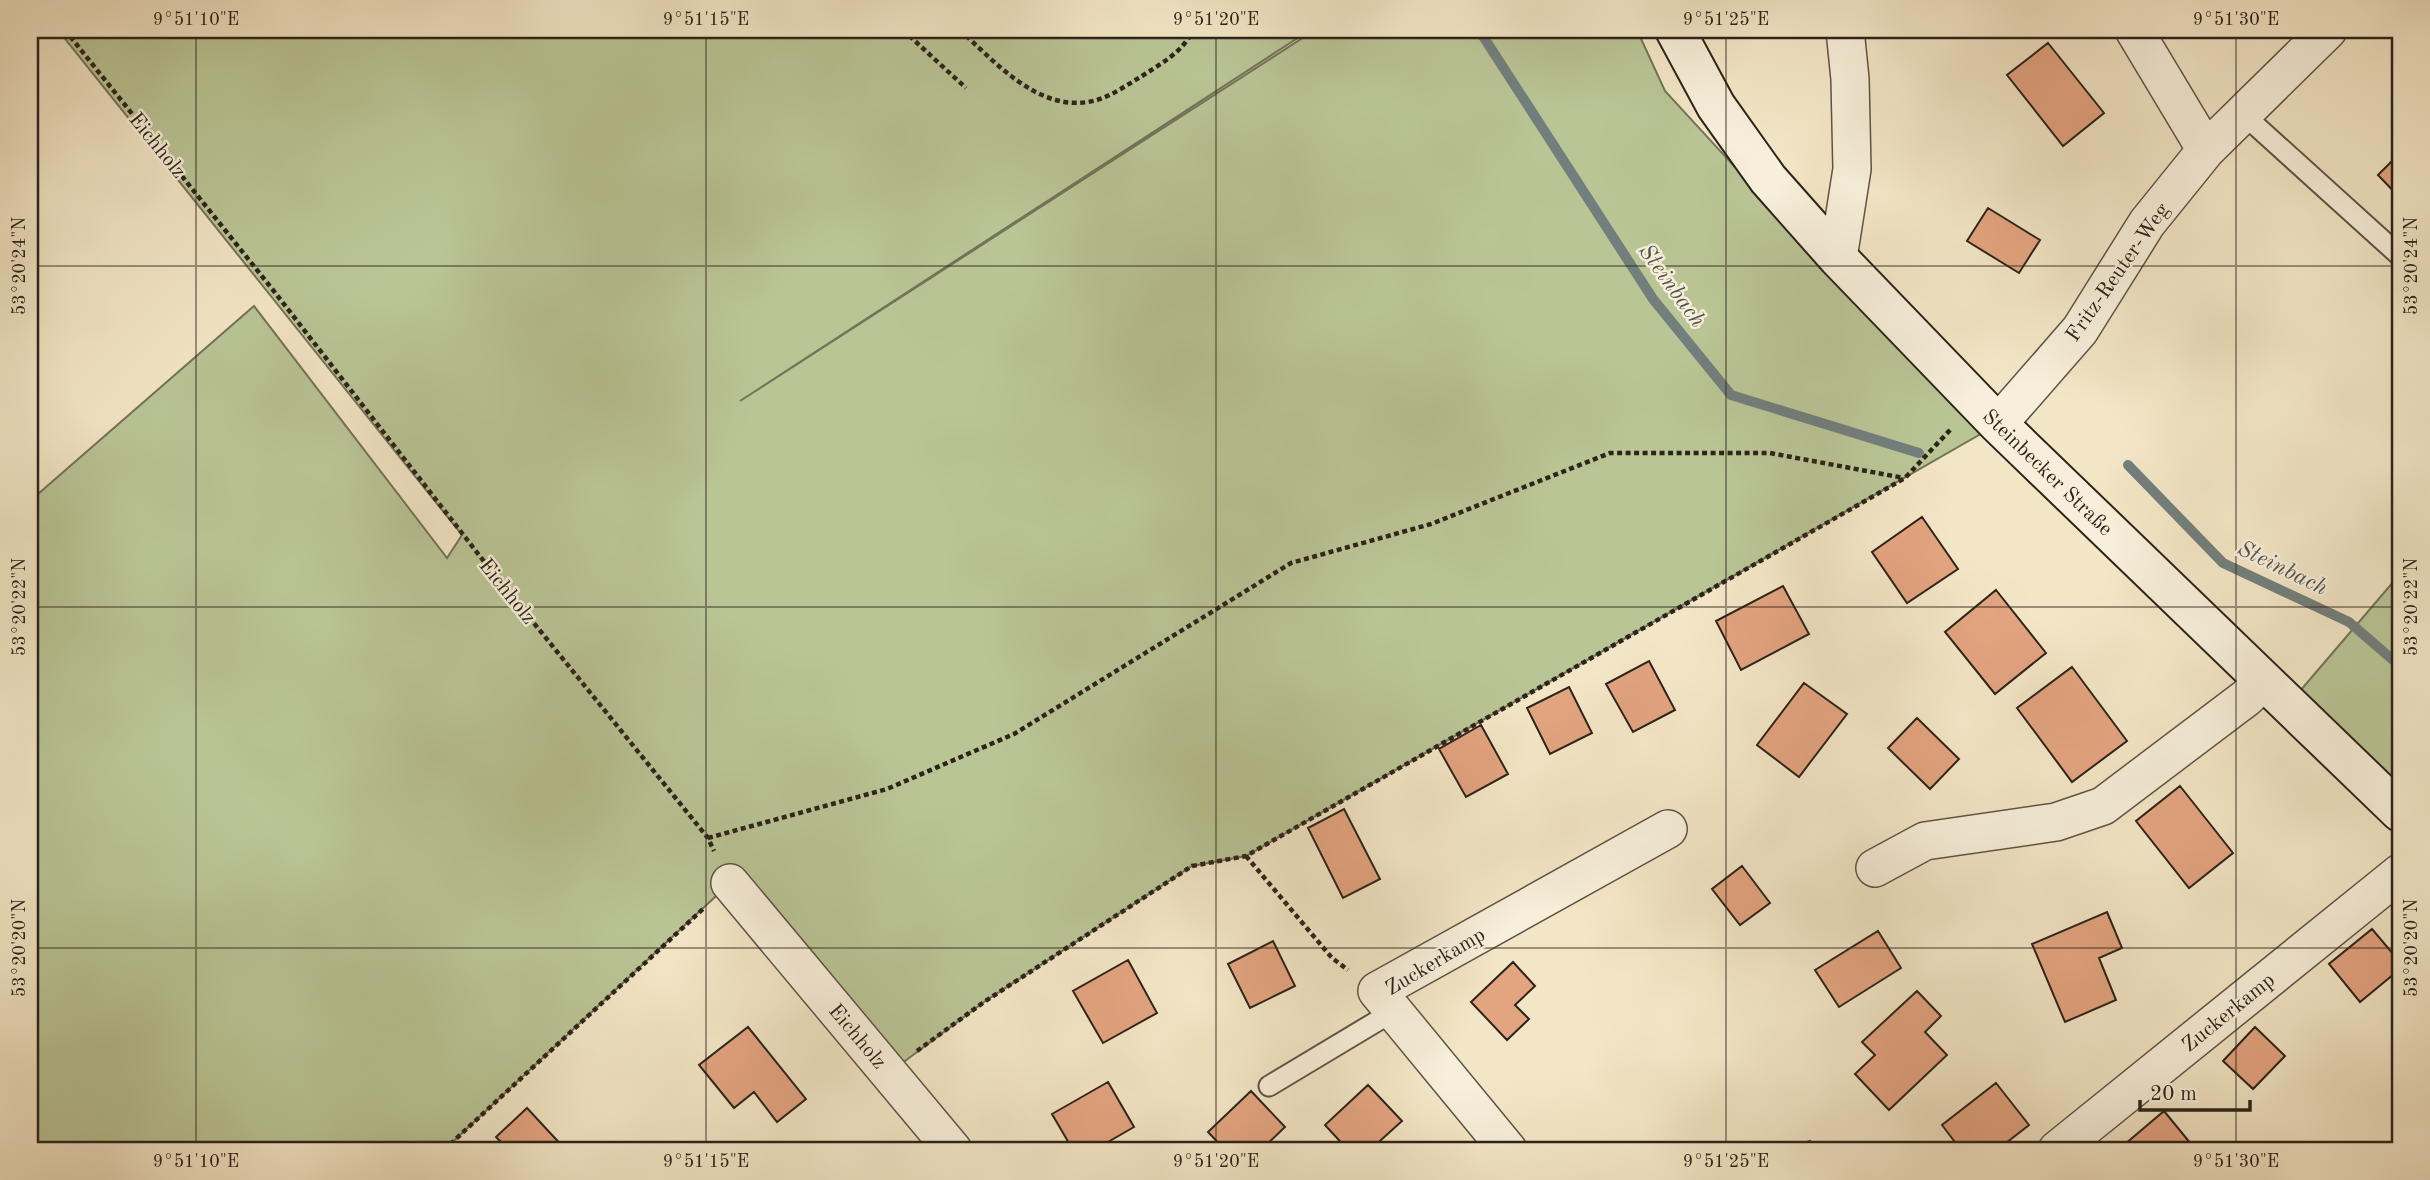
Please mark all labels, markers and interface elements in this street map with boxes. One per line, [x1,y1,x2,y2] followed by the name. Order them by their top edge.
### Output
[153,11,239,29] text: 9°51'10"E
[663,11,749,29] text: 9°51'15"E
[1173,11,1259,29] text: 9°51'20"E
[1683,11,1769,29] text: 9°51'25"E
[2193,11,2279,29] text: 9°51'30"E
[124,109,189,183] street label: Eichholz
[2063,199,2174,346] street label: Fritz-Reuter-Weg
[11,217,29,315] text: 53°20'24"N
[2403,217,2421,315] text: 53°20'24"N
[1634,240,1710,332] water label: Steinbach
[1978,406,2116,540] street label: Steinbecker Straße
[2234,537,2331,600] water label: Steinbach
[474,555,539,629] street label: Eichholz
[11,558,29,656] text: 53°20'22"N
[2403,558,2421,656] text: 53°20'22"N
[11,899,29,997] text: 53°20'20"N
[2403,899,2421,997] text: 53°20'20"N
[1382,924,1489,1000] street label: Zuckerkamp
[2179,970,2279,1057] street label: Zuckerkamp
[824,1001,890,1073] street label: Eichholz
[2140,1068,2250,1112] scale bar
[2150,1084,2197,1105] text: 20 m
[153,1153,239,1171] text: 9°51'10"E
[663,1153,749,1171] text: 9°51'15"E
[1173,1153,1259,1171] text: 9°51'20"E
[1683,1153,1769,1171] text: 9°51'25"E
[2193,1153,2279,1171] text: 9°51'30"E

